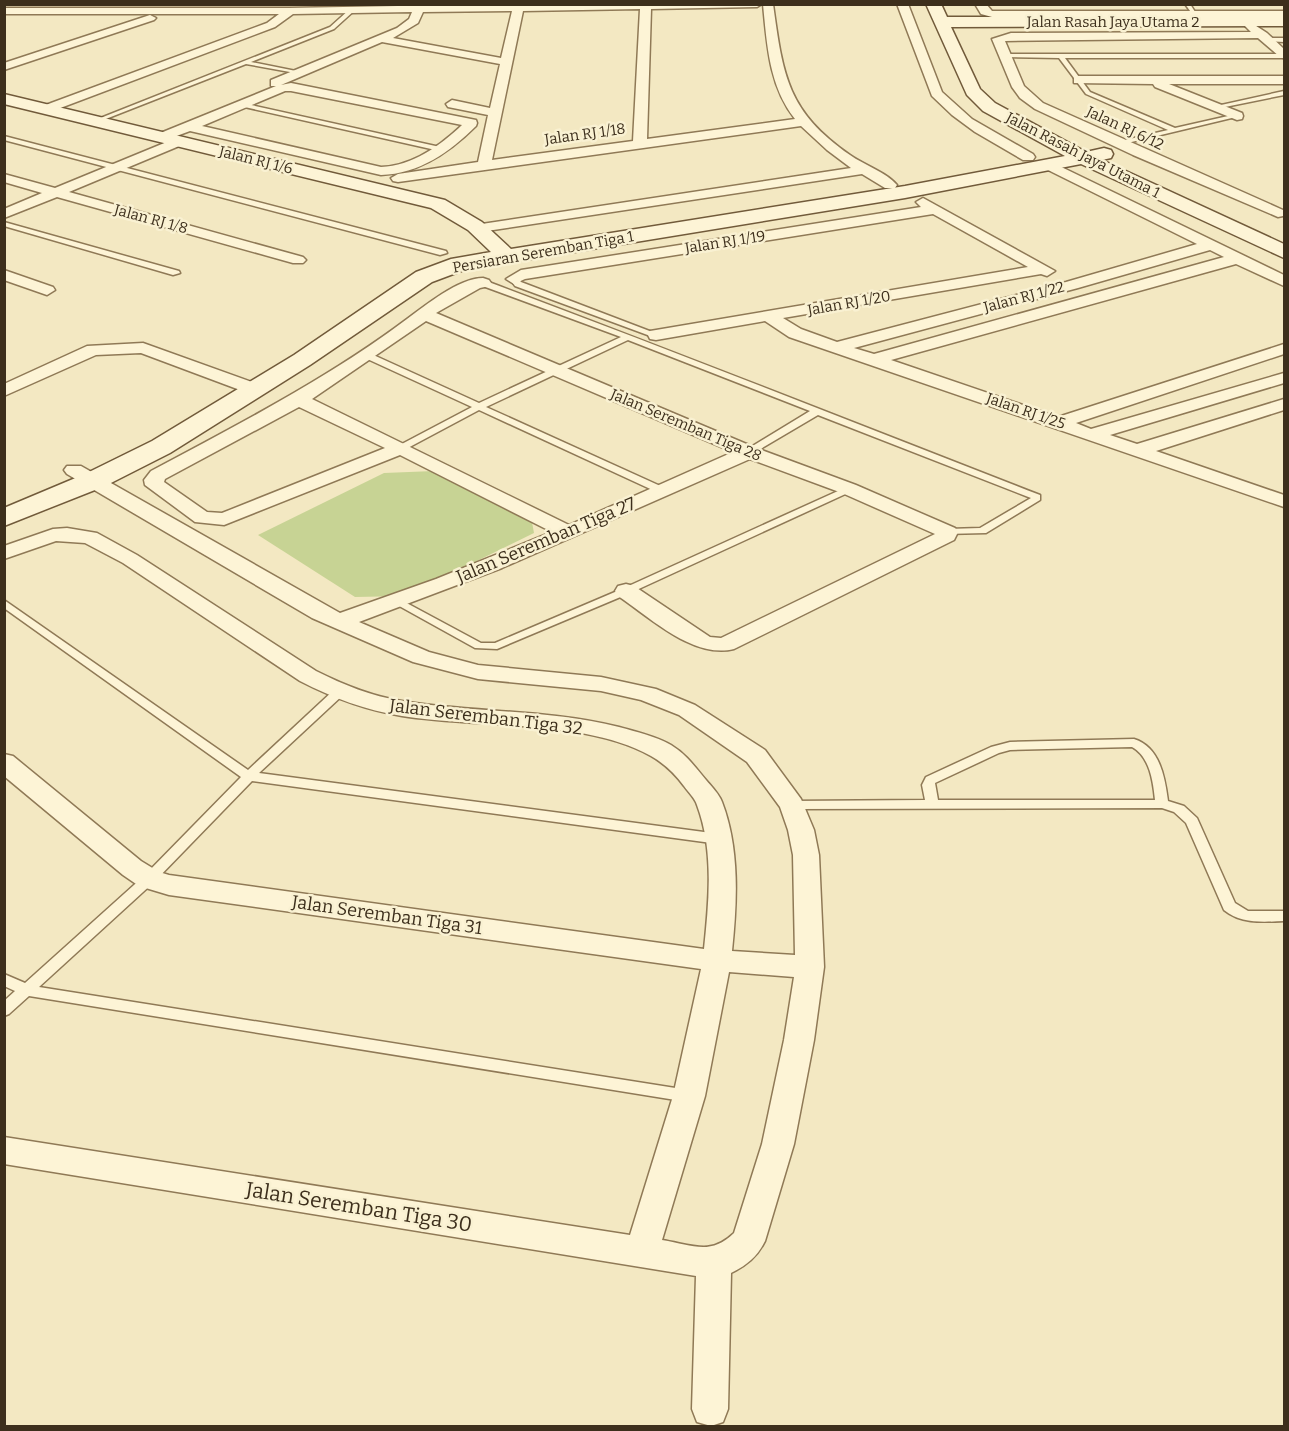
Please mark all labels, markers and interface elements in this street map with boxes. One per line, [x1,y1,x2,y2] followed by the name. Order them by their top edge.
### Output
[1026,13,1199,31] street label: Jalan Rasah Jaya Utama 2
[1083,102,1167,154] street label: Jalan RJ 6/12
[1002,108,1163,202] street label: Jalan Rasah Jaya Utama 1
[542,119,627,149] street label: Jalan RJ 1/18
[216,142,295,178] street label: Jalan RJ 1/6
[111,200,190,237] street label: Jalan RJ 1/8
[451,227,635,277] street label: Persiaran Seremban Tiga 1
[682,227,767,257] street label: Jalan RJ 1/19
[981,278,1066,317] street label: Jalan RJ 1/22
[805,287,892,319] street label: Jalan RJ 1/20
[607,385,764,465] street label: Jalan Seremban Tiga 28
[983,389,1068,433] street label: Jalan RJ 1/25
[452,492,639,588] street label: Jalan Seremban Tiga 27
[387,694,584,740] street label: Jalan Seremban Tiga 32
[290,891,484,939] street label: Jalan Seremban Tiga 31
[243,1176,474,1238] street label: Jalan Seremban Tiga 30

